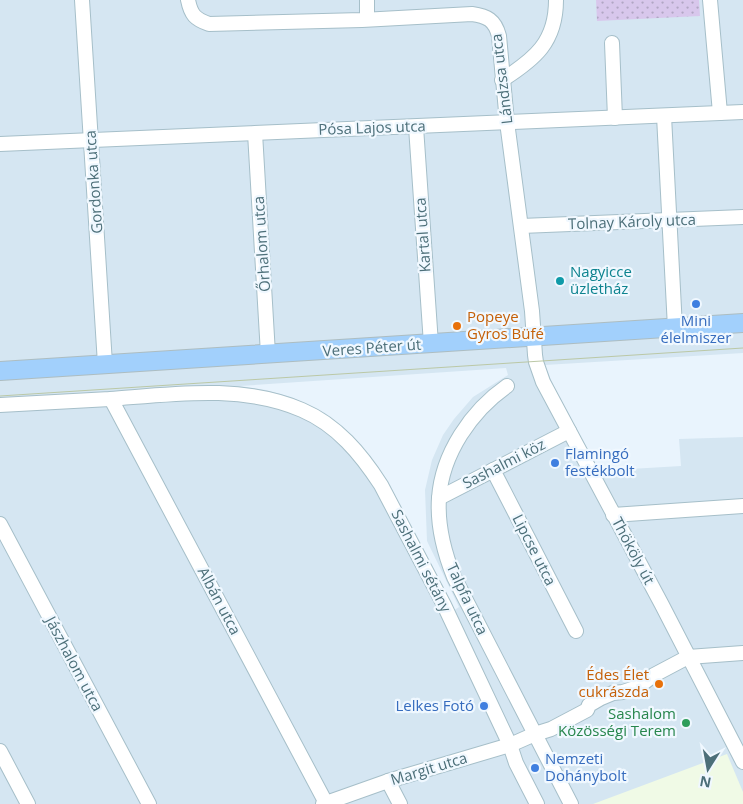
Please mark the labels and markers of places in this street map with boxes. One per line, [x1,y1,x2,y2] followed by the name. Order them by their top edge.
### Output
[570,261,632,298] place label: Nagyicce üzletház
[554,275,566,287] marker: Nagyicce üzletház
[690,298,702,310] marker: Mini élelmiszer
[467,306,544,343] place label: Popeye Gyros Büfé
[661,310,731,347] place label: Mini élelmiszer
[451,320,463,332] marker: Popeye Gyros Büfé
[565,443,635,480] place label: Flamingó festékbolt
[549,457,561,469] marker: Flamingó festékbolt
[579,664,649,701] place label: Édes Élet cukrászda
[653,678,665,690] marker: Édes Élet cukrászda
[395,695,474,715] place label: Lelkes Fotó
[478,700,490,712] marker: Lelkes Fotó
[558,703,676,740] place label: Sashalom Közösségi Terem
[680,717,692,729] marker: Sashalom Közösségi Terem
[545,748,627,785] place label: Nemzeti Dohánybolt
[529,762,541,774] marker: Nemzeti Dohánybolt

